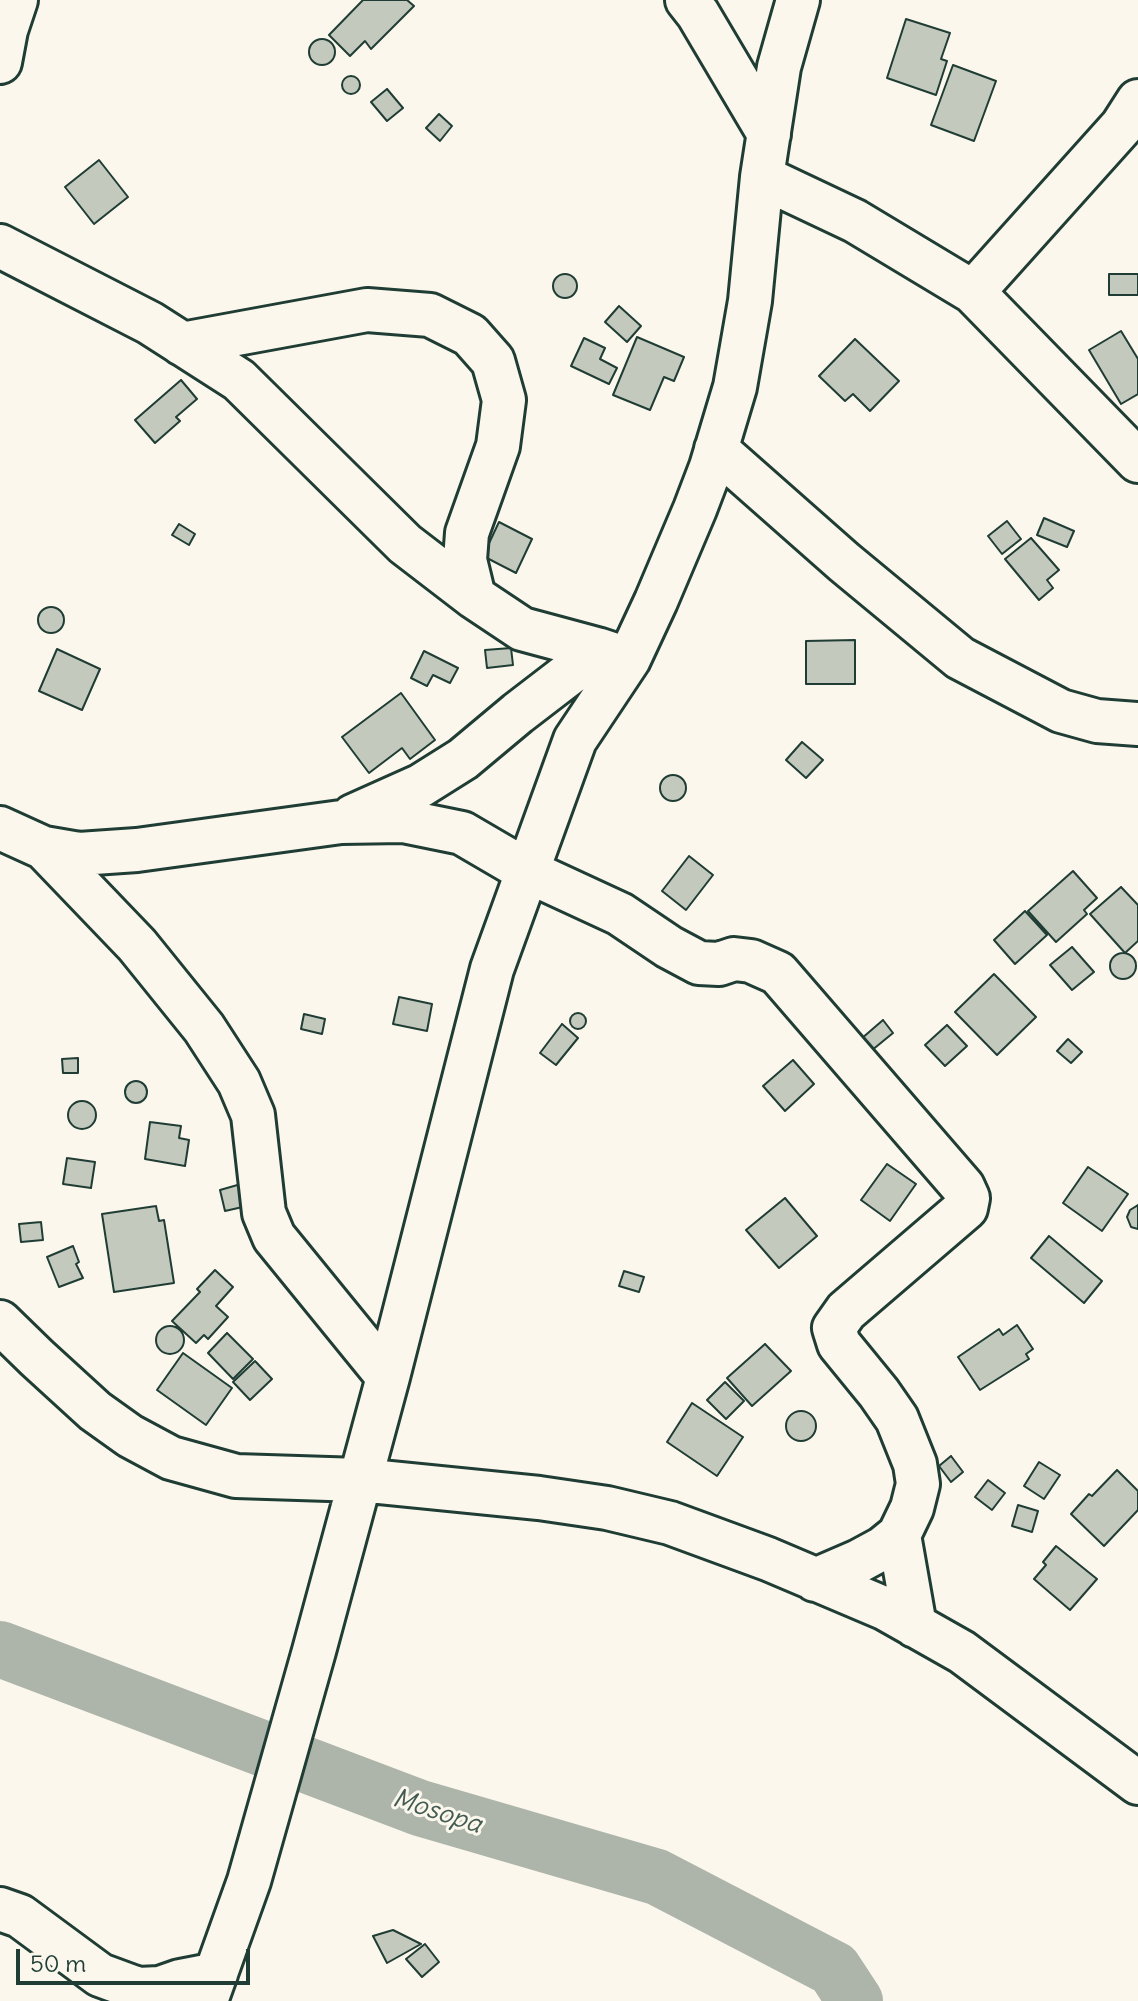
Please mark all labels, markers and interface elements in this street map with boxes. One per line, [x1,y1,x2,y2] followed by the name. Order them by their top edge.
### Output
[389,1783,485,1841] water label: Mosopa
[20,1933,254,1983] scale bar
[30,1948,86,1978] text: 50 m

